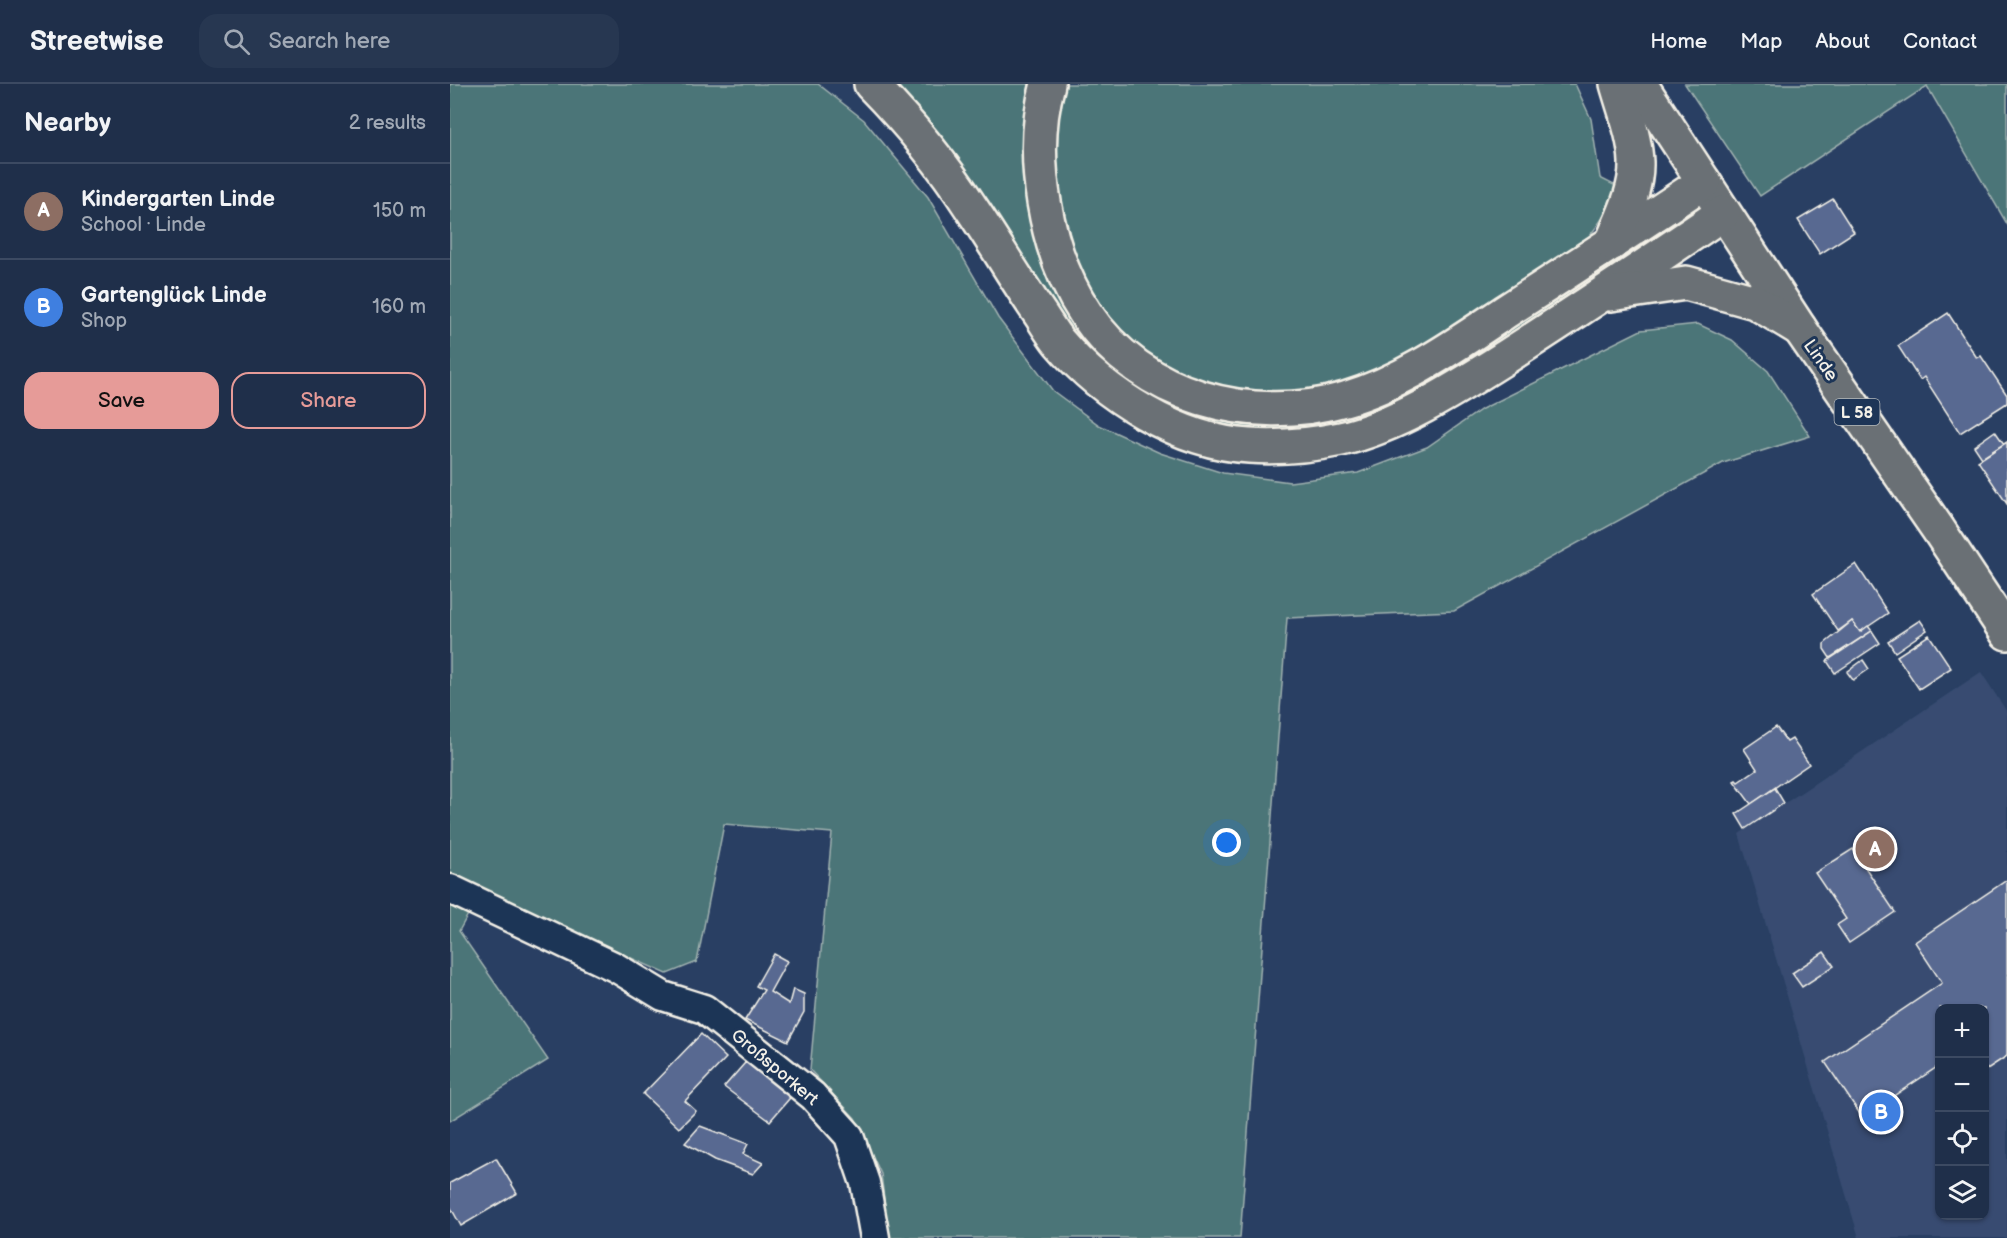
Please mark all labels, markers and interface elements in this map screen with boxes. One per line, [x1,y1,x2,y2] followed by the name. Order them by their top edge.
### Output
[199,14,619,68] search box
[30,25,163,58] text: Streetwise
[220,25,253,58] icon: search
[268,28,390,55] text: Search here
[1650,29,1707,54] text: Home
[1740,29,1782,54] text: Map
[1815,29,1870,54] text: About
[1903,29,1977,54] text: Contact
[24,108,111,139] text: Nearby
[349,111,426,135] text: 2 results
[81,186,275,213] text: Kindergarten Linde
[37,199,50,223] text: A
[373,199,426,223] text: 150 m
[81,213,206,237] text: School · Linde
[81,282,267,309] text: Gartenglück Linde
[36,295,51,319] text: B
[372,295,426,319] text: 160 m
[81,309,127,333] text: Shop
[1799,336,1842,385] street label: Linde
[24,372,219,429] button: Save
[231,372,426,429] button: Share
[1834,399,1880,425] road number: L 58
[1856,826,1894,872] pin: A
[1212,828,1241,857] your location
[1935,1004,1989,1220] map controls
[1935,1004,1989,1058] button: +
[727,1025,823,1110] street label: Großsporkert
[1935,1058,1989,1112] button: −
[1862,1090,1900,1134] pin: B
[1935,1112,1989,1166] button: locate
[1935,1166,1989,1220] button: layers

